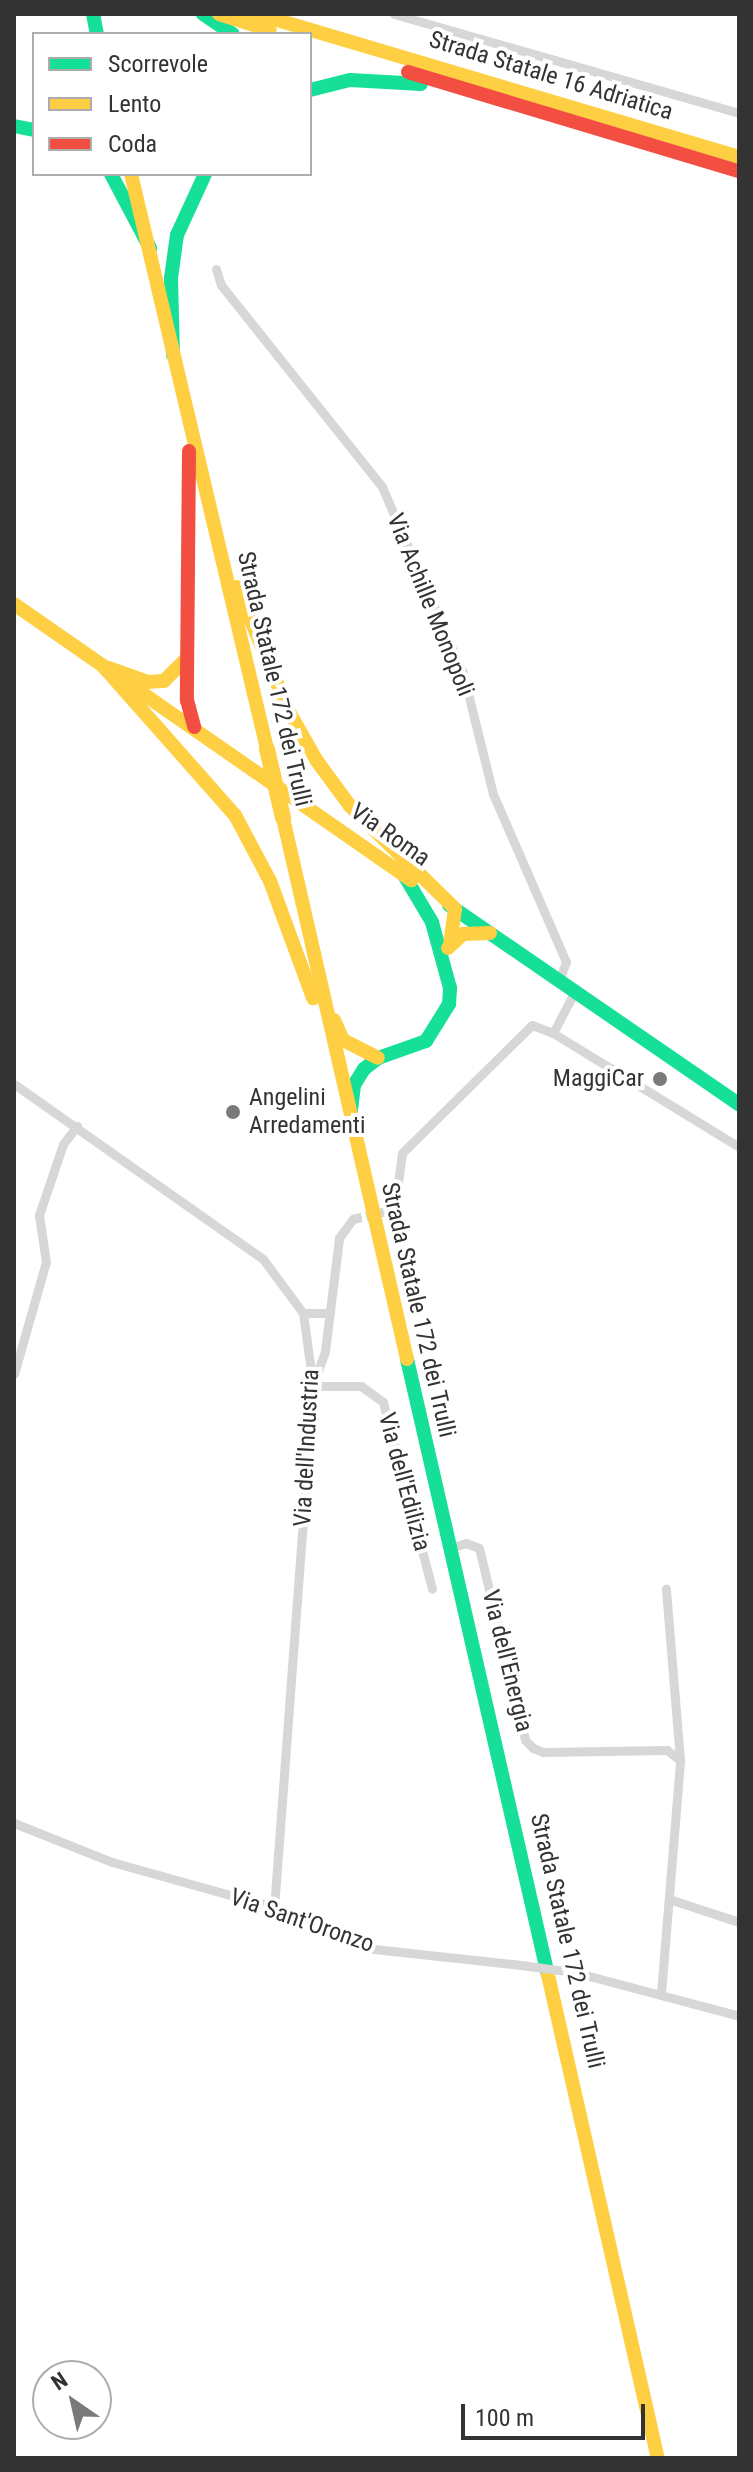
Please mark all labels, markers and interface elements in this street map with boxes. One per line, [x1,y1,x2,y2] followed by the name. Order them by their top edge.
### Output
[426,25,676,127] street label: Strada Statale 16 Adriatica
[32,32,312,176] legend
[108,50,208,78] text: Scorrevole
[108,90,161,118] text: Lento
[108,130,157,158] text: Coda
[380,509,480,701] street label: Via Achille Monopoli
[231,549,317,809] street label: Strada Statale 172 dei Trulli
[345,797,435,873] street label: Via Roma
[553,1065,644,1093] place label: MaggiCar
[651,1070,669,1088] marker: MaggiCar
[249,1084,365,1140] place label: Angelini Arredamenti
[224,1103,242,1121] marker: Angelini Arredamenti
[375,1180,461,1440] street label: Strada Statale 172 dei Trulli
[288,1368,326,1528] street label: Via dell'Industria
[372,1410,436,1554] street label: Via dell'Edilizia
[475,1587,539,1735] street label: Via dell'Energia
[524,1811,610,2071] street label: Strada Statale 172 dei Trulli
[226,1883,378,1959] street label: Via Sant'Oronzo
[32,2360,112,2440] north arrow
[47,2367,72,2395] text: N
[465,2388,649,2438] scale bar
[475,2404,534,2432] text: 100 m

